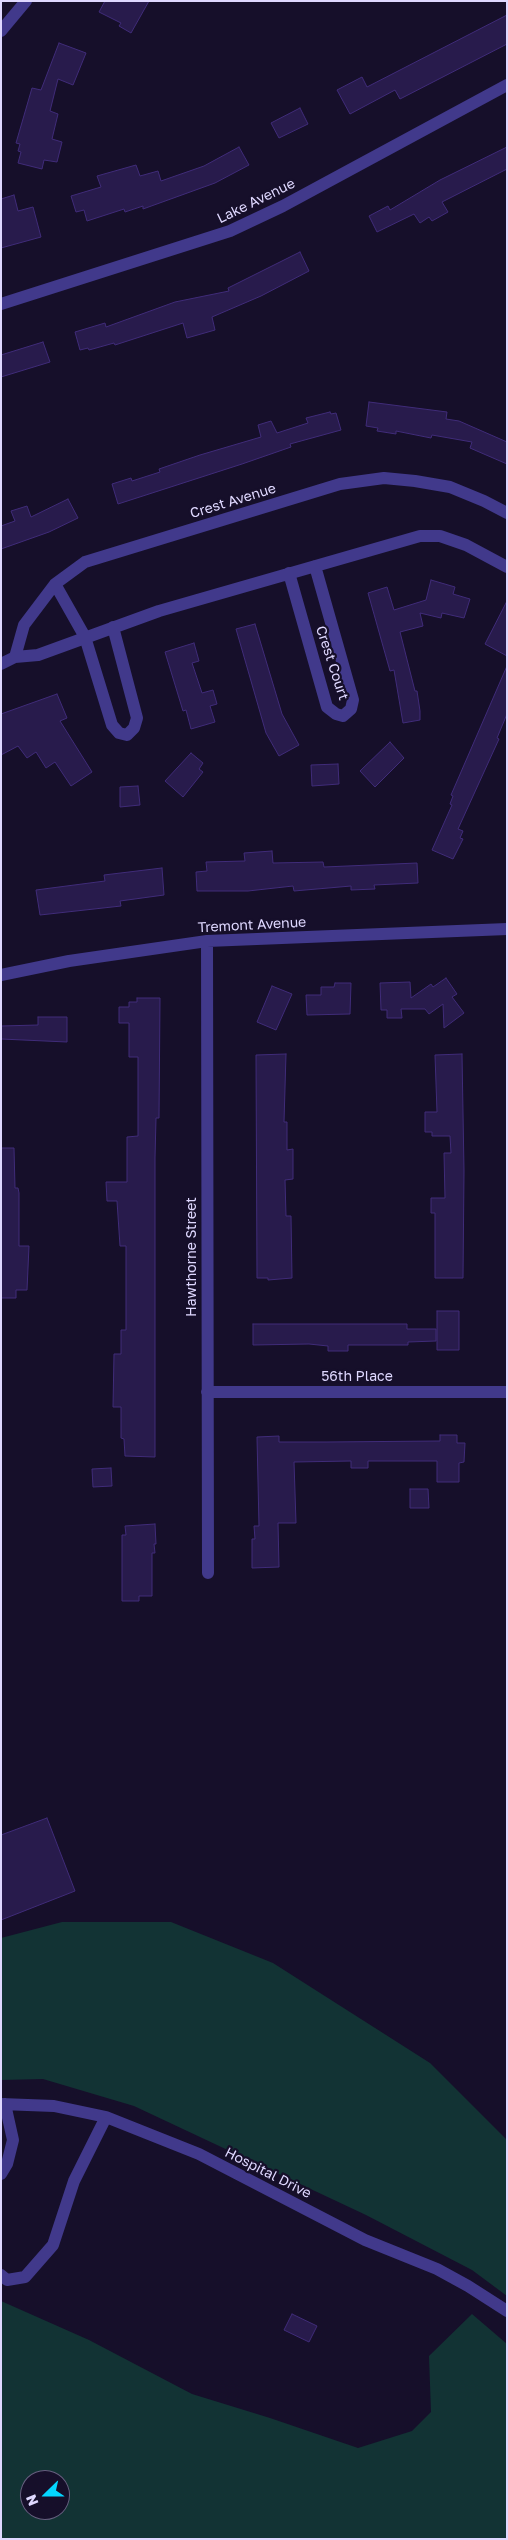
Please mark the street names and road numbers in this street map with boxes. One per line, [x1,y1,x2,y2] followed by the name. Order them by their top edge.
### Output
[214,175,298,227] street label: Lake Avenue
[188,480,278,522] street label: Crest Avenue
[312,624,352,702] street label: Crest Court
[197,914,307,936] street label: Tremont Avenue
[184,1197,200,1317] street label: Hawthorne Street
[321,1369,393,1385] street label: 56th Place
[222,2144,314,2202] street label: Hospital Drive

